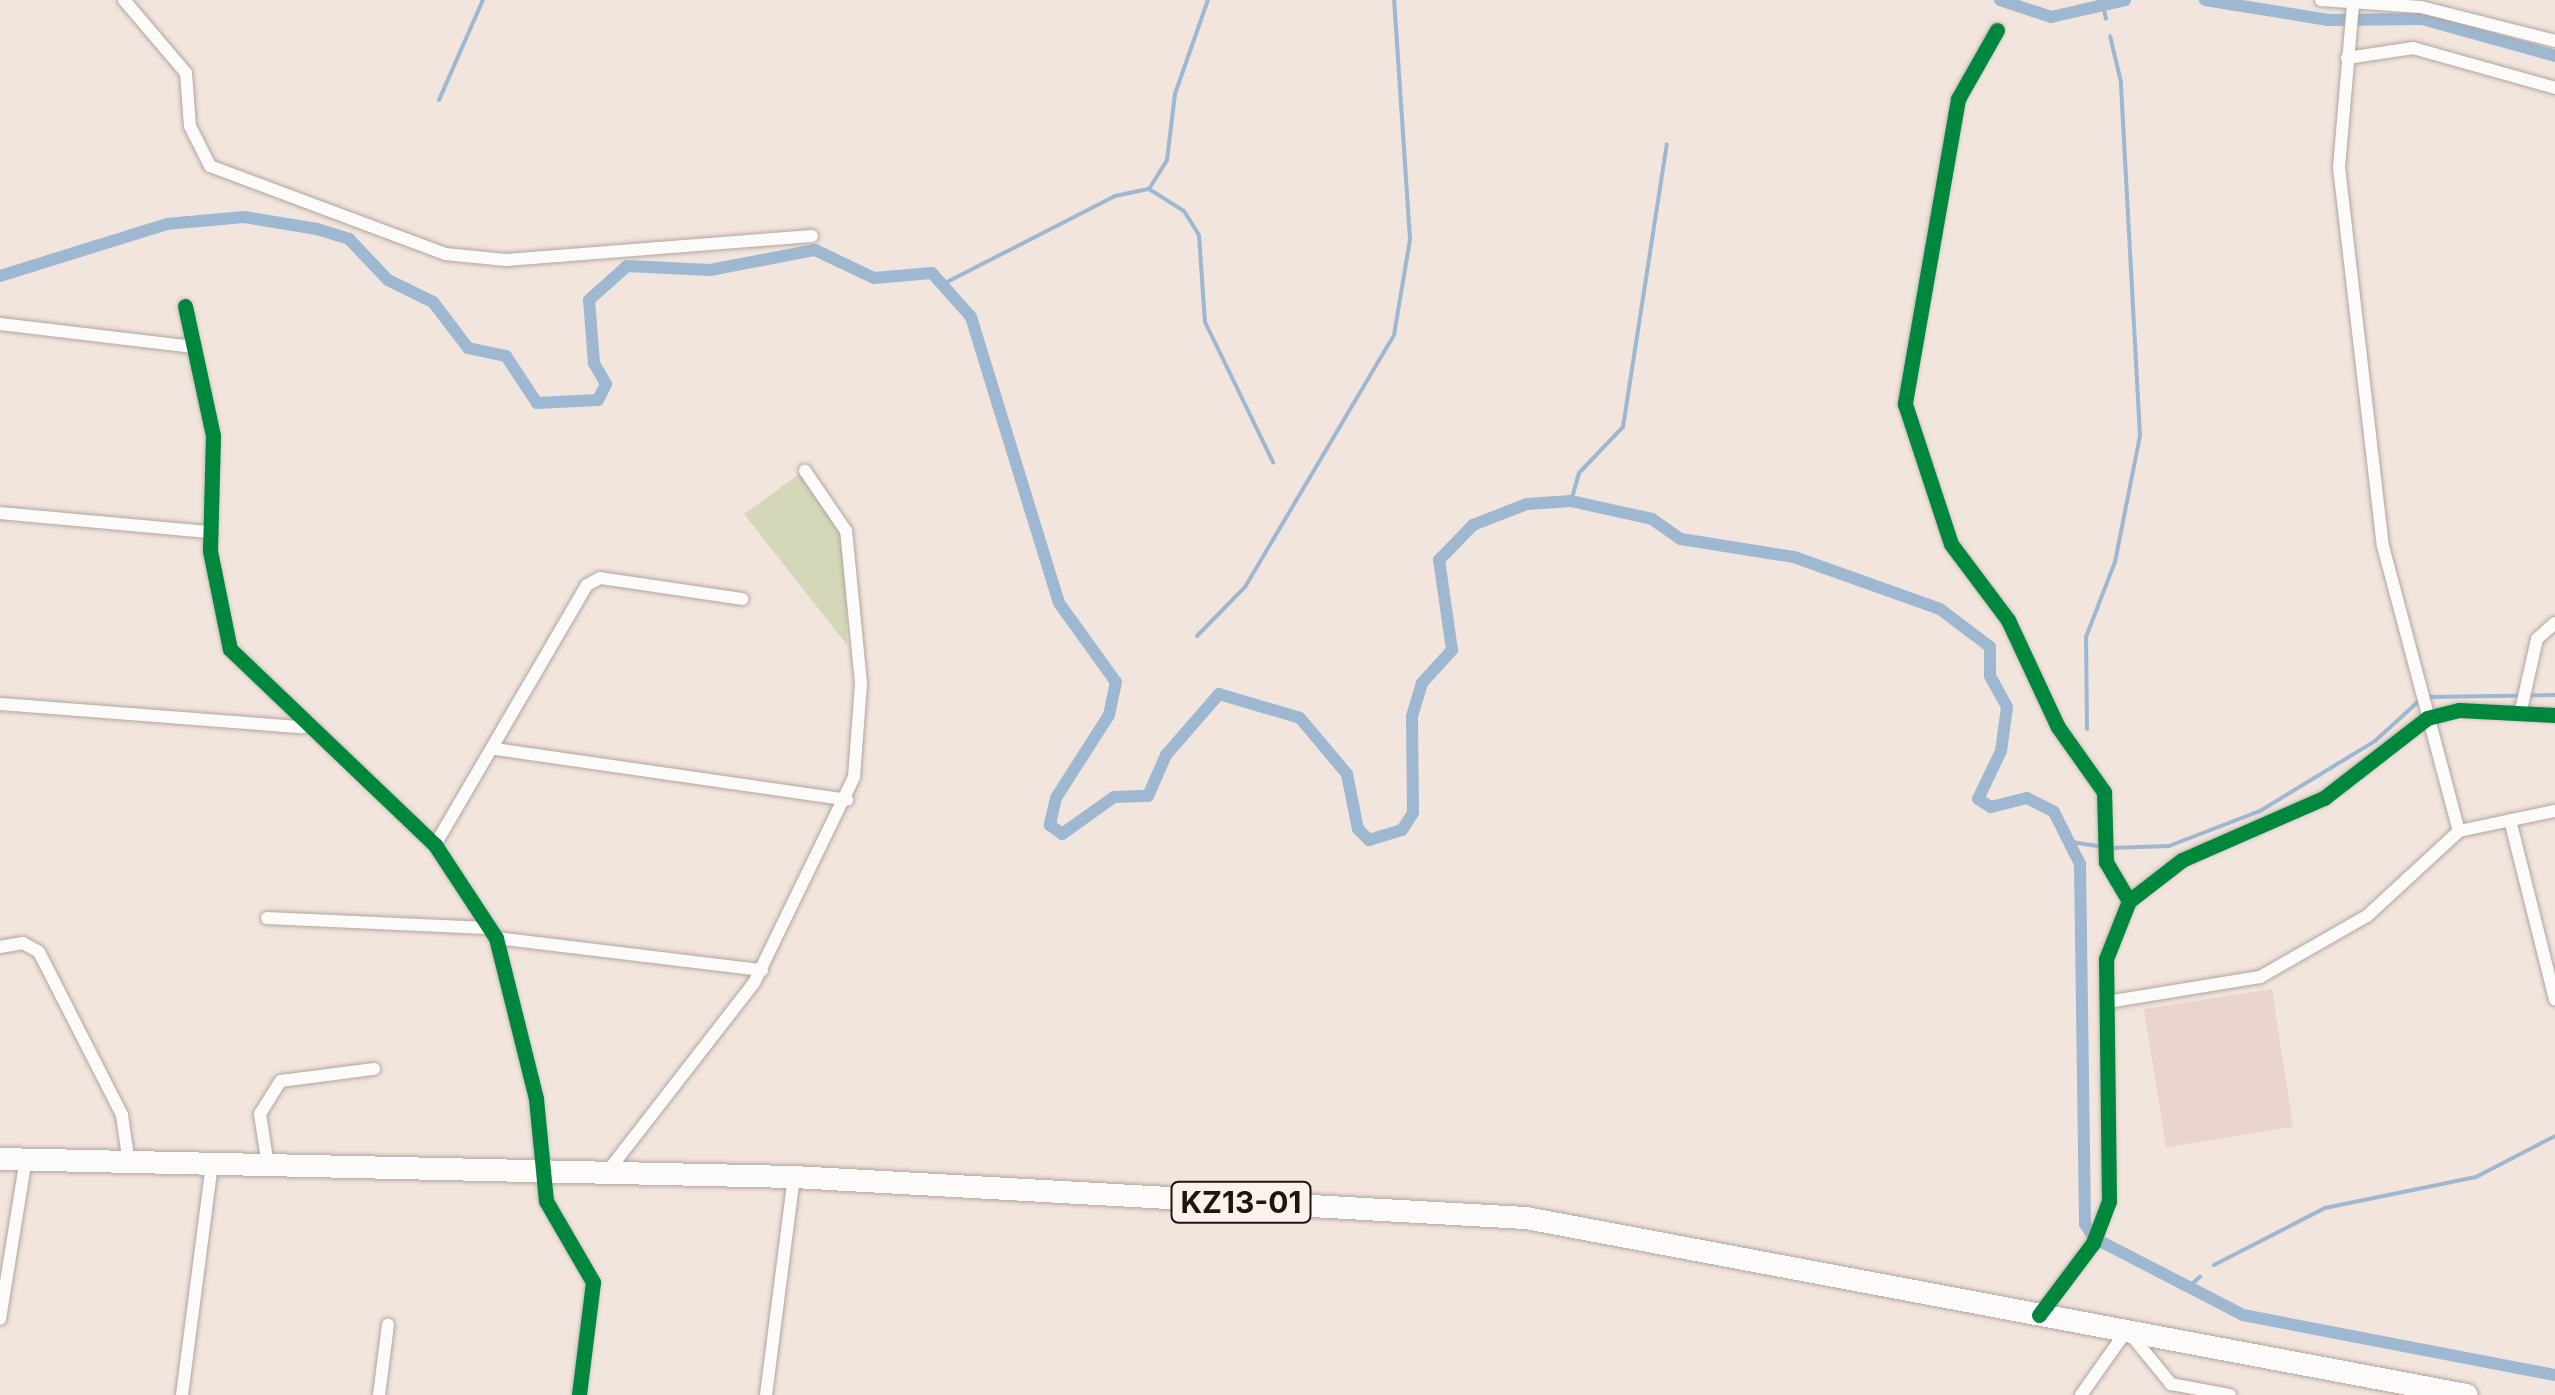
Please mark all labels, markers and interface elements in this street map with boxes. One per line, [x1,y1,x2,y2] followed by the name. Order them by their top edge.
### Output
[1168,1177,1314,1227] road number: KZ13-01

